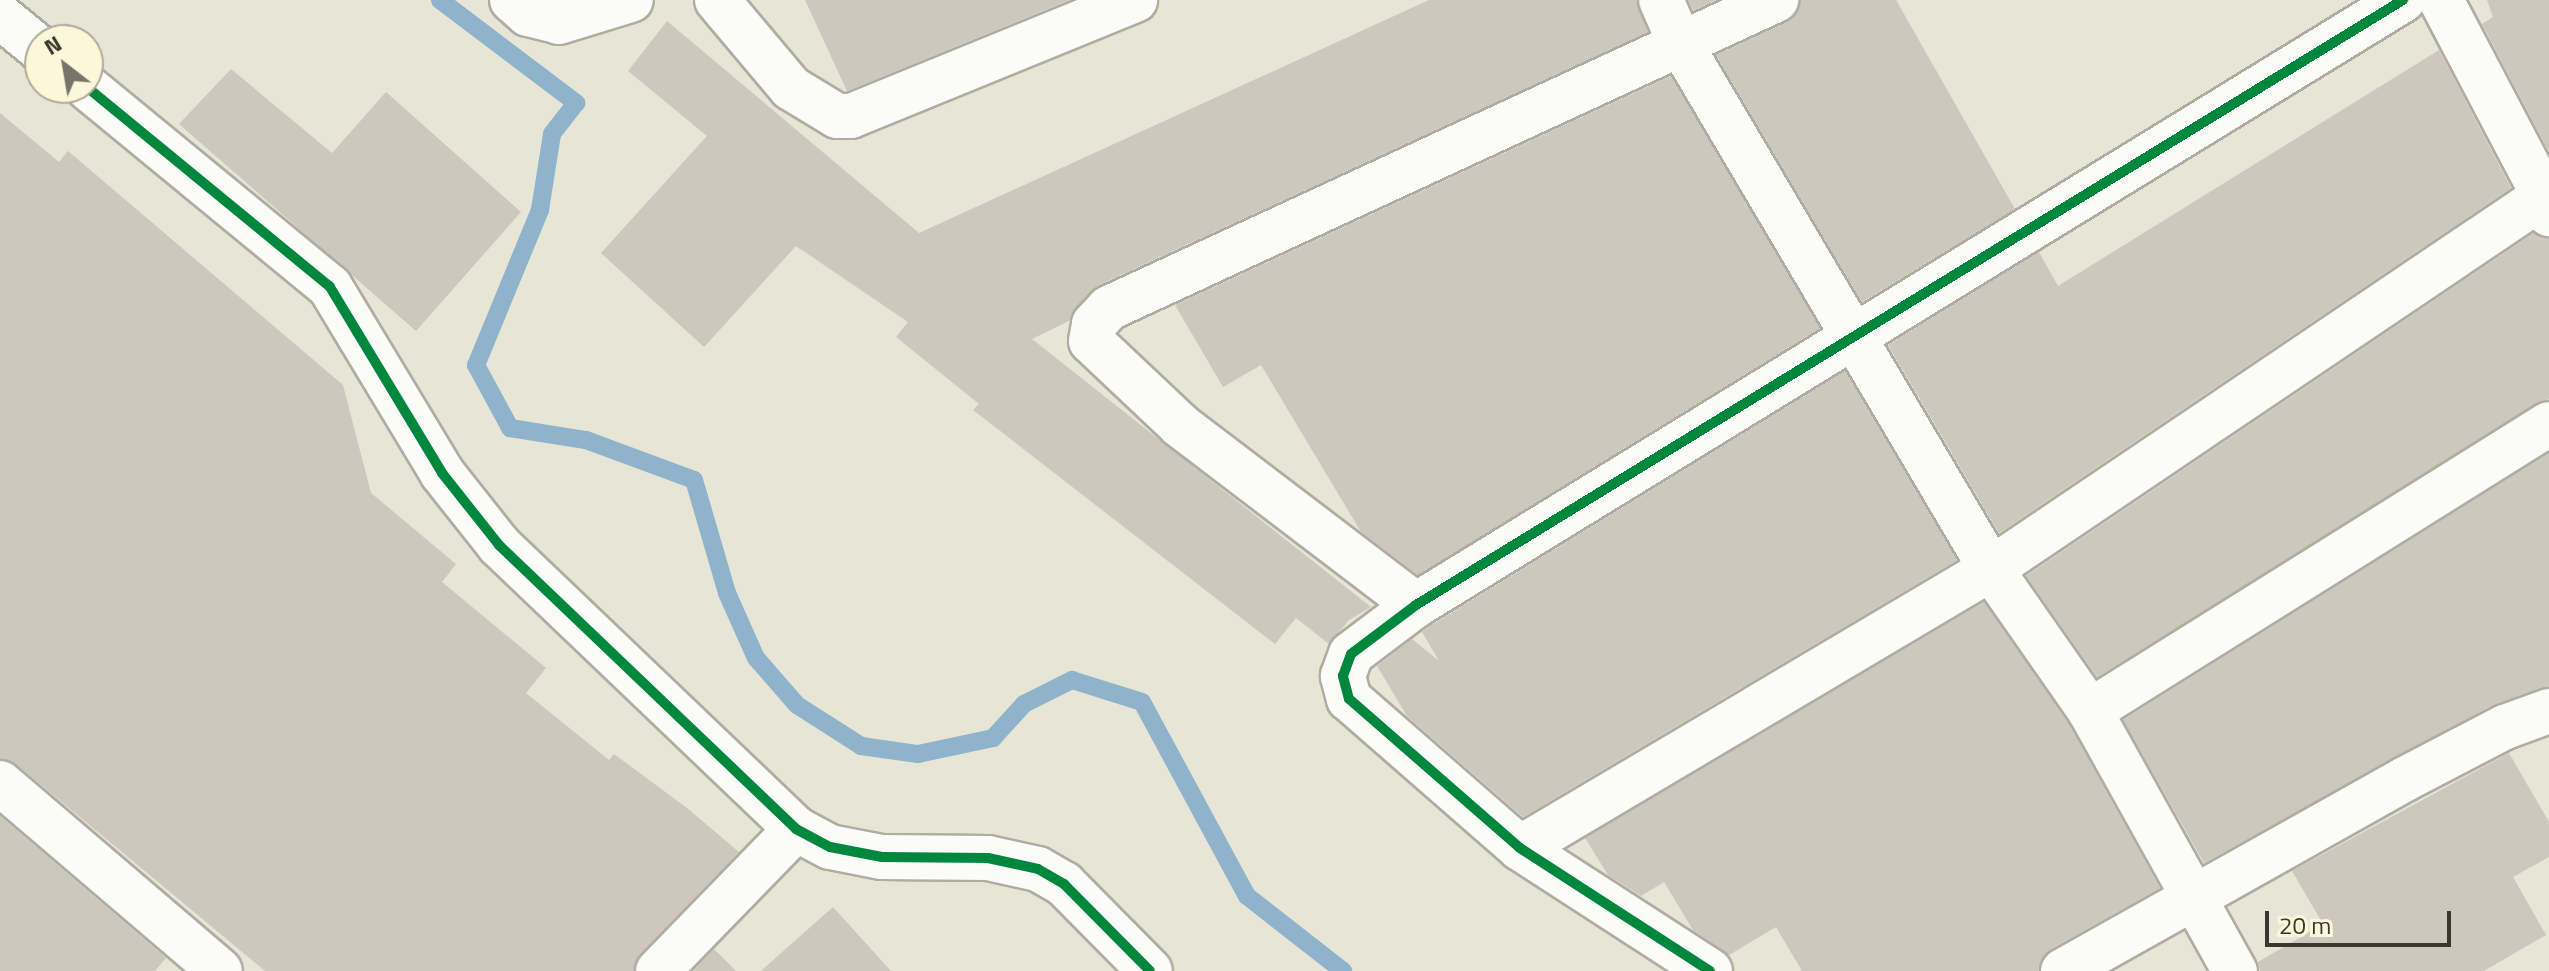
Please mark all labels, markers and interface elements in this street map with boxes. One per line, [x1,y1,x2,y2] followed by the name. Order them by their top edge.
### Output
[24,24,104,104] north arrow
[37,27,68,64] text: N
[2269,895,2455,945] scale bar
[2279,907,2331,943] text: 20 m

